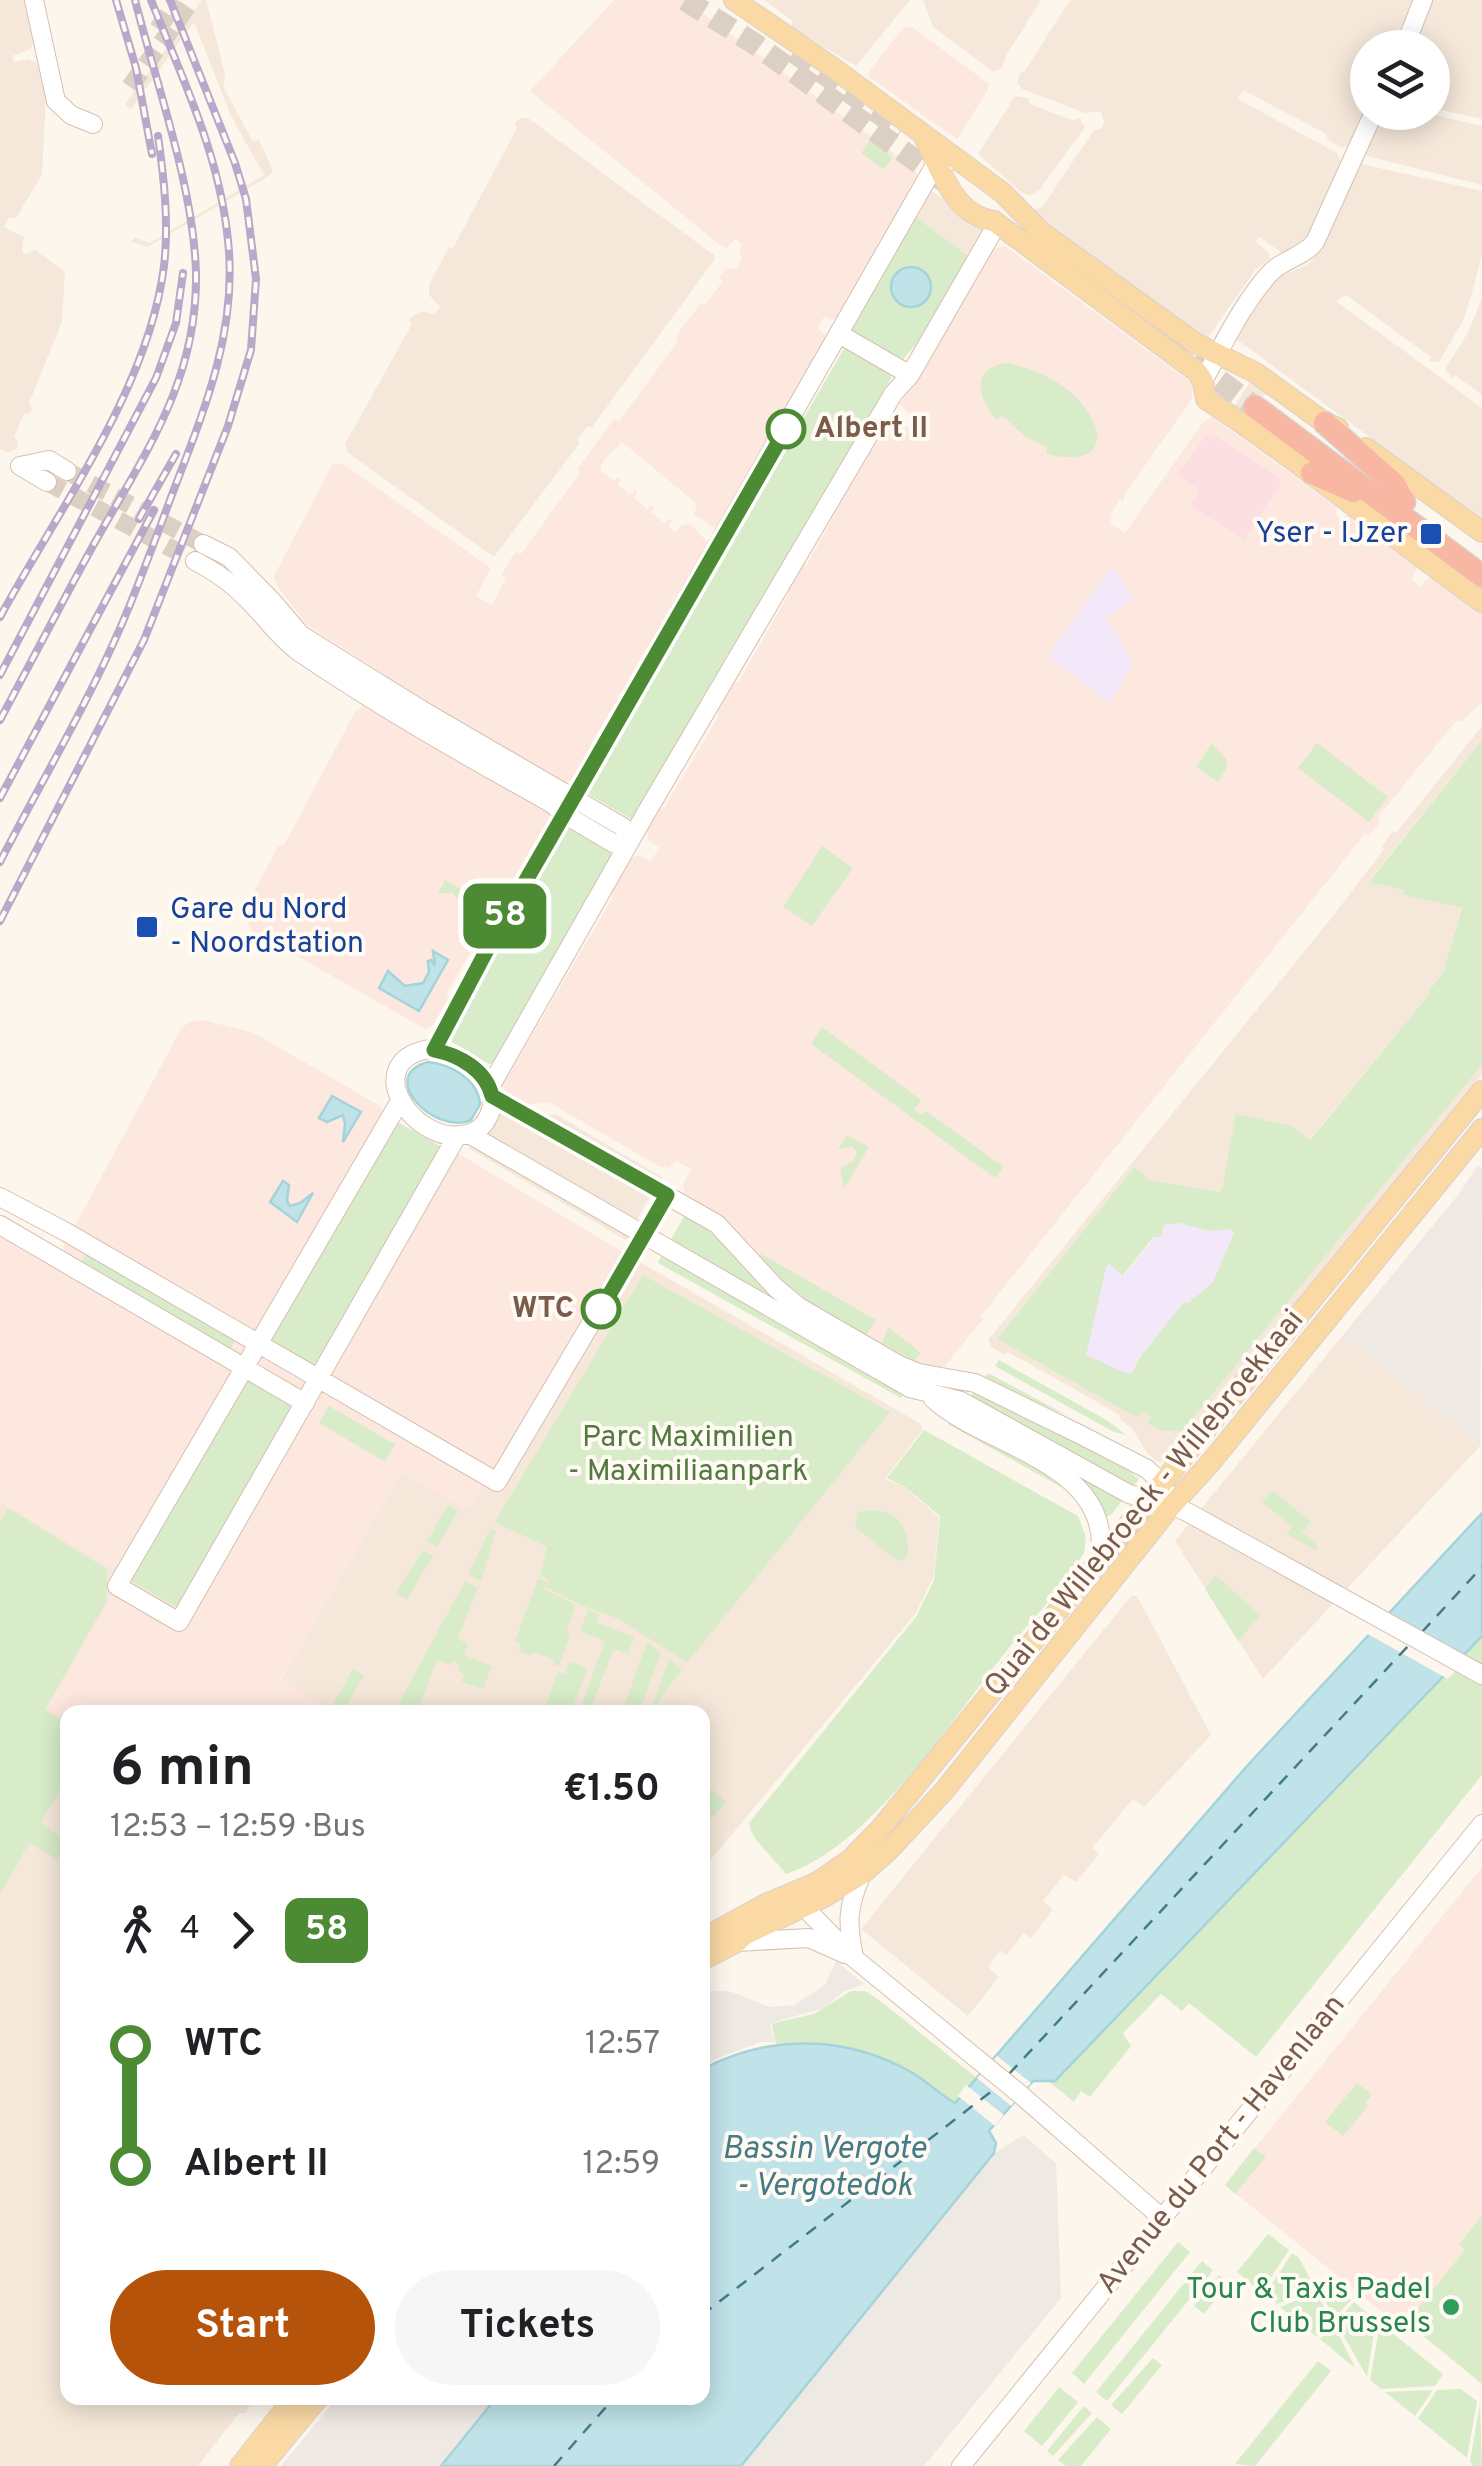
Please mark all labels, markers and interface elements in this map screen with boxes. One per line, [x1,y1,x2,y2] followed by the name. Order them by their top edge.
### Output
[1350,30,1450,130] map controls
[1350,30,1450,130] button: layers
[767,410,805,448] marker: Albert II
[814,411,928,448] place label: Albert II
[1255,516,1408,553] place label: Yser - IJzer
[1418,521,1444,547] marker: Yser - IJzer
[460,884,550,948] line badge: 58
[170,892,364,963] place label: Gare du Nord - Noordstation
[483,894,527,938] text: 58
[134,914,160,940] marker: Gare du Nord - Noordstation
[582,1290,620,1328] marker: WTC
[512,1291,574,1328] place label: WTC
[977,1303,1313,1705] street label: Quai de Willebroeck - Willebroekkaai
[568,1420,808,1491] park label: Parc Maximilien - Maximiliaanpark
[110,1735,254,1805] text: 6 min
[563,1766,660,1815] text: €1.50
[110,1808,366,1848] text: 12:53 – 12:59 · Bus
[110,1903,165,1958] icon: walk
[215,1903,270,1958] icon: forward
[305,1908,348,1952] text: 58
[180,1910,200,1950] text: 4
[1090,1988,1354,2302] street label: Avenue du Port - Havenlaan
[184,2021,262,2070] text: WTC
[585,2025,660,2065] text: 12:57
[722,2130,927,2207] water label: Bassin Vergote - Vergotedok
[184,2141,329,2190] text: Albert II
[583,2145,660,2185] text: 12:59
[110,2270,375,2385] button: Start
[395,2270,660,2385] button: Tickets
[1186,2272,1431,2343] place label: Tour & Taxis Padel Club Brussels
[1440,2296,1462,2318] marker: Tour & Taxis Padel Club Brussels

